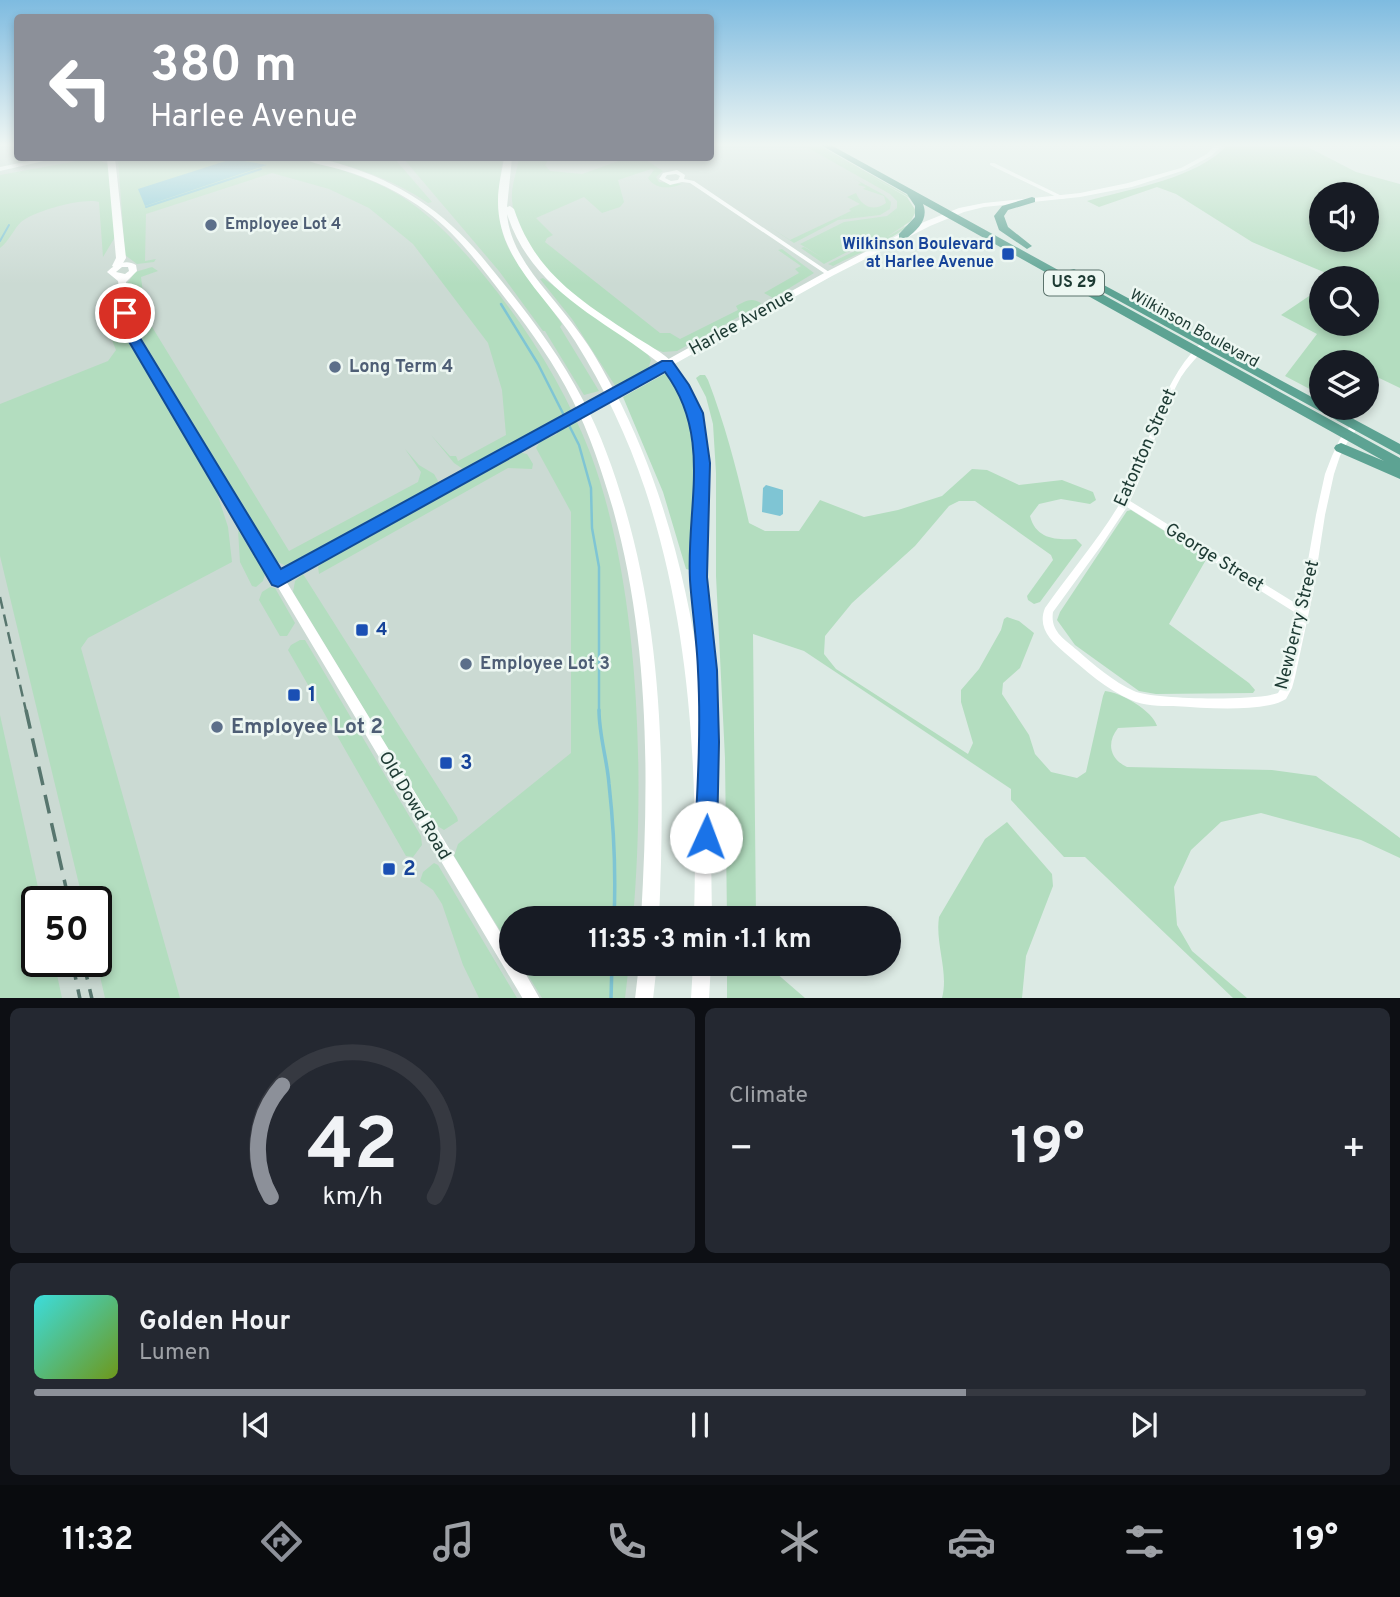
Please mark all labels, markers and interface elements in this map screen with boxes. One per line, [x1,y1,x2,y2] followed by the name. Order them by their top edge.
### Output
[150,37,297,99] text: 380 m
[35,42,126,133] icon: left
[150,98,358,138] text: Harlee Avenue
[1309,182,1379,420] map controls
[1309,182,1379,252] button: sound
[225,215,341,235] place label: Employee Lot 4
[203,217,219,233] marker: Employee Lot 4
[842,235,994,273] place label: Wilkinson Boulevard at Harlee Avenue
[1000,246,1016,262] marker: Wilkinson Boulevard at Harlee Avenue
[1309,266,1379,336] button: search
[1044,270,1104,296] road number: US 29
[95,283,155,343] pin
[685,285,799,361] street label: Harlee Avenue
[1126,285,1262,373] street label: Wilkinson Boulevard
[106,294,144,332] icon: arrive
[1309,350,1379,420] button: layers
[349,356,453,379] place label: Long Term 4
[327,359,343,375] marker: Long Term 4
[1110,385,1182,511] street label: Eatonton Street
[1160,518,1268,598] street label: George Street
[1271,558,1325,692] street label: Newberry Street
[376,619,388,642] place label: 4
[354,622,370,638] marker: 4
[480,653,610,676] place label: Employee Lot 3
[458,656,474,672] marker: Employee Lot 3
[308,682,316,709] place label: 1
[286,687,302,703] marker: 1
[231,714,383,741] place label: Employee Lot 2
[209,719,225,735] marker: Employee Lot 2
[372,747,456,865] street label: Old Dowd Road
[460,750,473,777] place label: 3
[438,755,454,771] marker: 3
[669,800,743,874] position arrow
[403,856,416,883] place label: 2
[381,861,397,877] marker: 2
[21,886,112,977] speed limit sign: 50
[588,924,812,957] text: 11:35 · 3 min · 1.1 km
[729,1082,808,1111] text: Climate
[307,1103,398,1195] text: 42
[1010,1116,1085,1182] text: 19°
[729,1126,754,1175] text: −
[1341,1126,1366,1175] text: +
[322,1181,383,1213] text: km/h
[139,1306,290,1339] text: Golden Hour
[139,1339,210,1368] text: Lumen
[237,1406,275,1444] icon: previous
[681,1406,719,1444] icon: pause
[1125,1406,1163,1444] icon: next
[257,1517,306,1566] icon: directions
[429,1517,478,1566] icon: music
[602,1517,651,1566] icon: phone
[775,1517,824,1566] icon: climate
[947,1517,996,1566] icon: car
[1120,1517,1169,1566] icon: filters
[62,1521,133,1561] text: 11:32
[1292,1521,1338,1561] text: 19°

